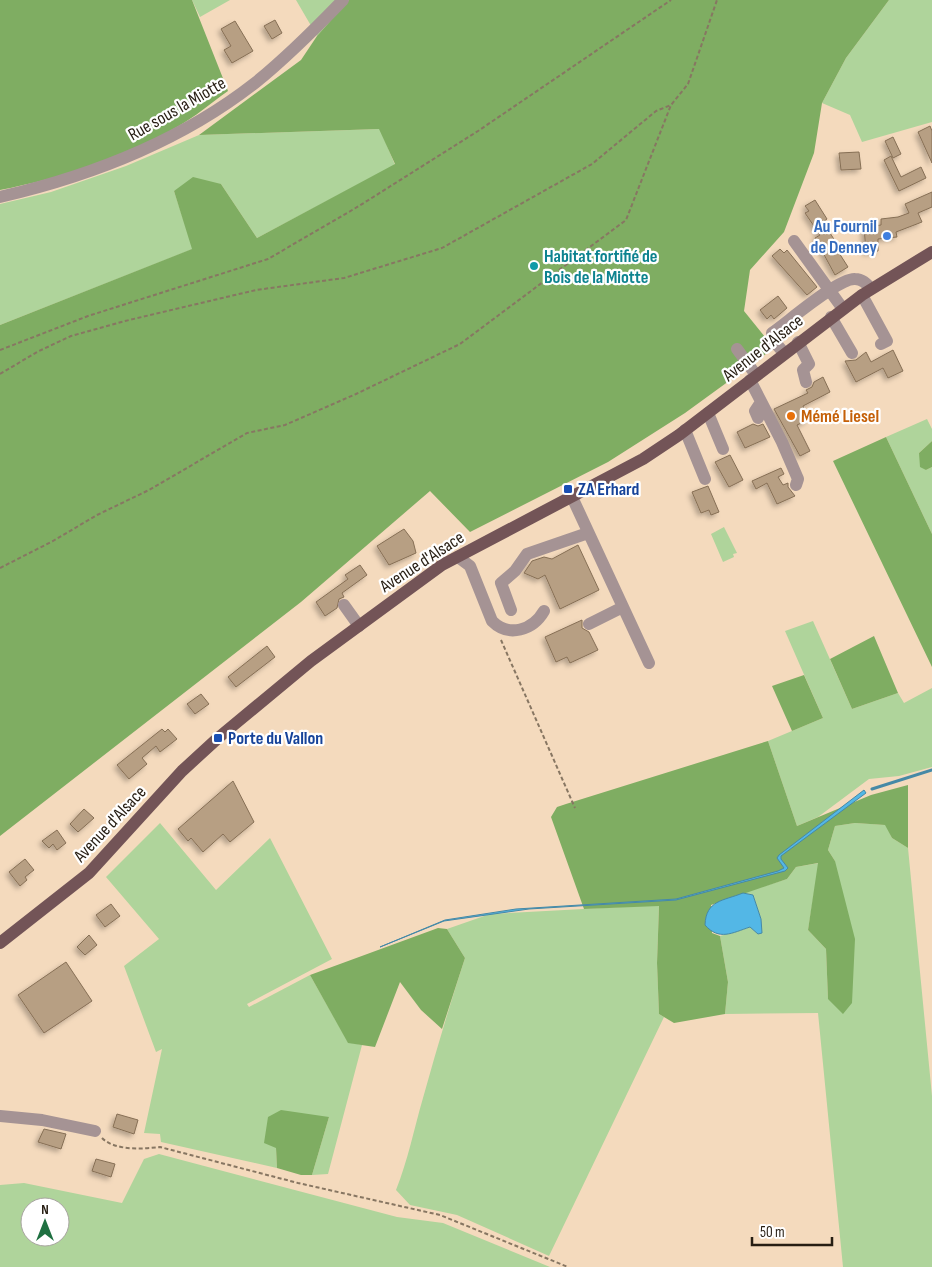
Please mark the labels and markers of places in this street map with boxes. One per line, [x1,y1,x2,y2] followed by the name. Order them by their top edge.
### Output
[811,216,878,258] place label: Au Fournil de Denney
[881,230,893,242] marker: Au Fournil de Denney
[544,246,658,288] place label: Habitat fortifié de Bois de la Miotte
[528,260,540,272] marker: Habitat fortifié de Bois de la Miotte
[801,406,879,427] place label: Mémé Liesel
[785,410,797,422] marker: Mémé Liesel
[578,479,639,500] place label: ZA Erhard
[562,483,574,495] marker: ZA Erhard
[228,728,323,749] place label: Porte du Vallon
[212,732,224,744] marker: Porte du Vallon

